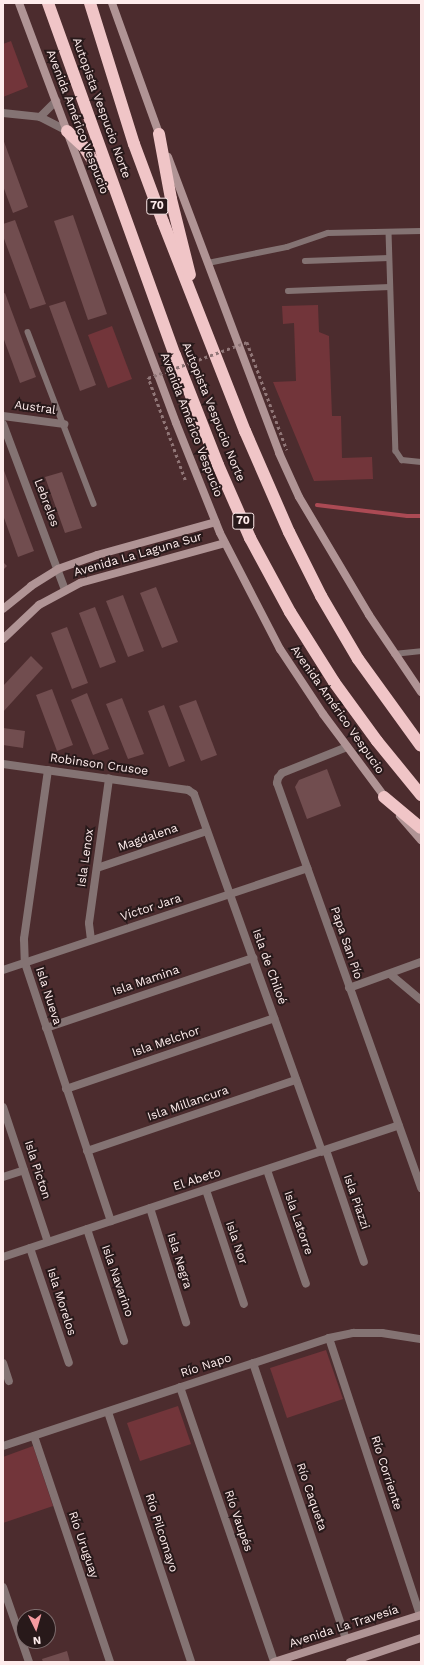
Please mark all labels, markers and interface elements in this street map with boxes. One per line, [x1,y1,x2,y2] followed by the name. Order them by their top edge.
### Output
[69,35,133,181] street label: Autopista Vespucio Norte
[43,47,111,197] street label: Avenida Américo Vespucio
[146,197,168,215] road number: 70
[178,340,248,484] street label: Autopista Vespucio Norte
[157,350,225,500] street label: Avenida Américo Vespucio
[13,398,57,418] street label: Austral
[30,477,62,529] street label: Lebreles
[232,512,254,530] road number: 70
[72,530,204,580] street label: Avenida La Laguna Sur
[287,643,387,777] street label: Avenida Américo Vespucio
[49,751,149,779] street label: Robinson Crusoe
[116,821,180,855] street label: Magdalena
[75,828,97,888] street label: Isla Lenox
[118,891,184,925] street label: Víctor Jara
[327,905,365,981] street label: Papa San Pío
[249,927,289,1007] street label: Isla de Chiloé
[110,963,182,999] street label: Isla Mamina
[32,965,64,1027] street label: Isla Nueva
[130,1024,202,1060] street label: Isla Melchor
[145,1083,231,1125] street label: Isla Millancura
[21,1139,53,1201] street label: Isla Picton
[171,1165,223,1195] street label: El Abeto
[340,1172,372,1232] street label: Isla Piazzi
[280,1189,316,1257] street label: Isla Latorre
[222,1219,250,1267] street label: Isla Nor
[163,1231,195,1291] street label: Isla Negra
[98,1243,136,1319] street label: Isla Navarino
[43,1266,79,1338] street label: Isla Morelos
[179,1351,233,1381] street label: Río Napo
[367,1434,405,1512] street label: Río Corriente
[293,1461,329,1533] street label: Río Caqueta
[221,1488,255,1554] street label: Río Vaupés
[142,1492,180,1574] street label: Río Pilcomayo
[65,1510,101,1580] street label: Río Uruguay
[287,1602,401,1652] street label: Avenida La Travesía
[16,1609,56,1649] north arrow
[32,1634,42,1647] text: N

